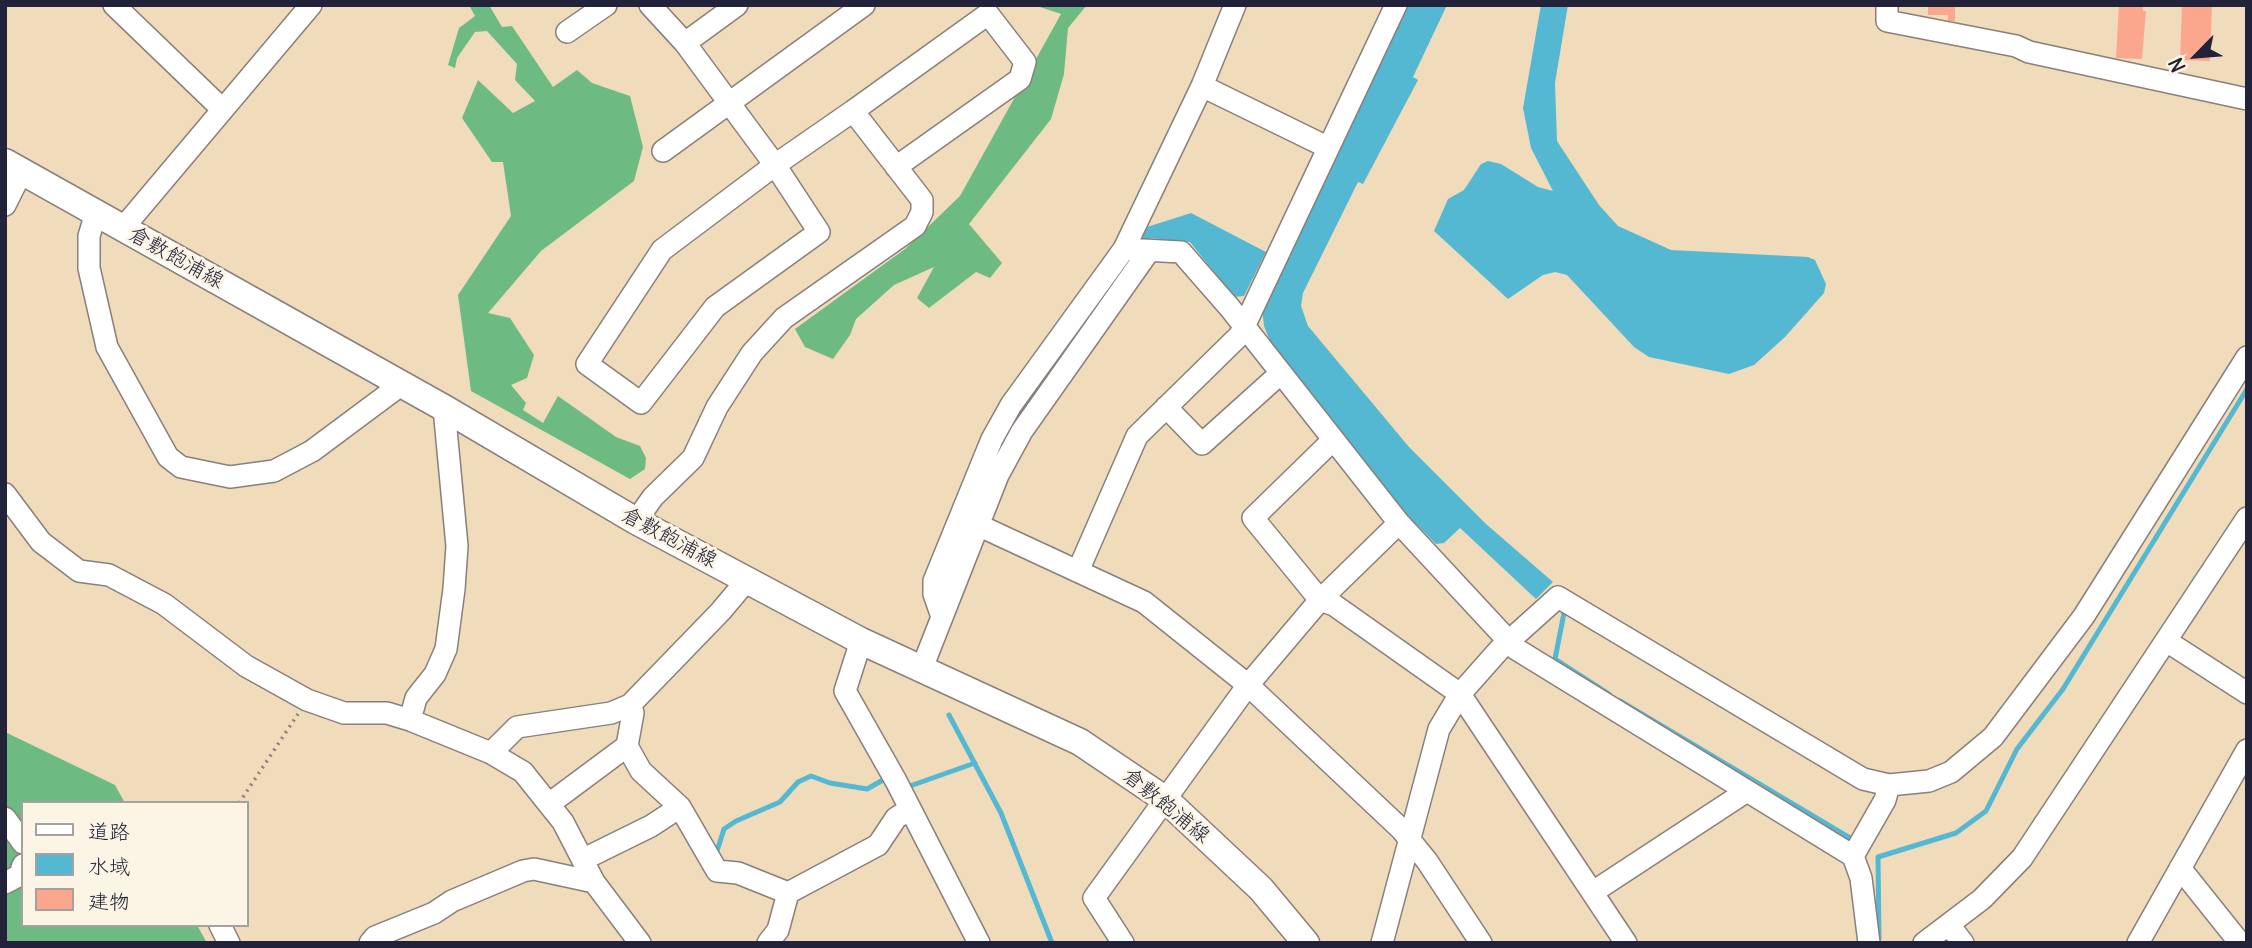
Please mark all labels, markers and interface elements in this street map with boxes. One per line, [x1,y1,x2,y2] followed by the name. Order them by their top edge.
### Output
[2161,21,2231,91] north arrow
[2163,54,2191,76] text: N
[124,222,228,294] street label: 倉敷飽浦線
[617,502,721,574] street label: 倉敷飽浦線
[1117,763,1215,849] street label: 倉敷飽浦線
[21,801,248,927] legend
[88,818,130,845] text: 道路
[88,853,130,880] text: 水域
[88,888,130,915] text: 建物

